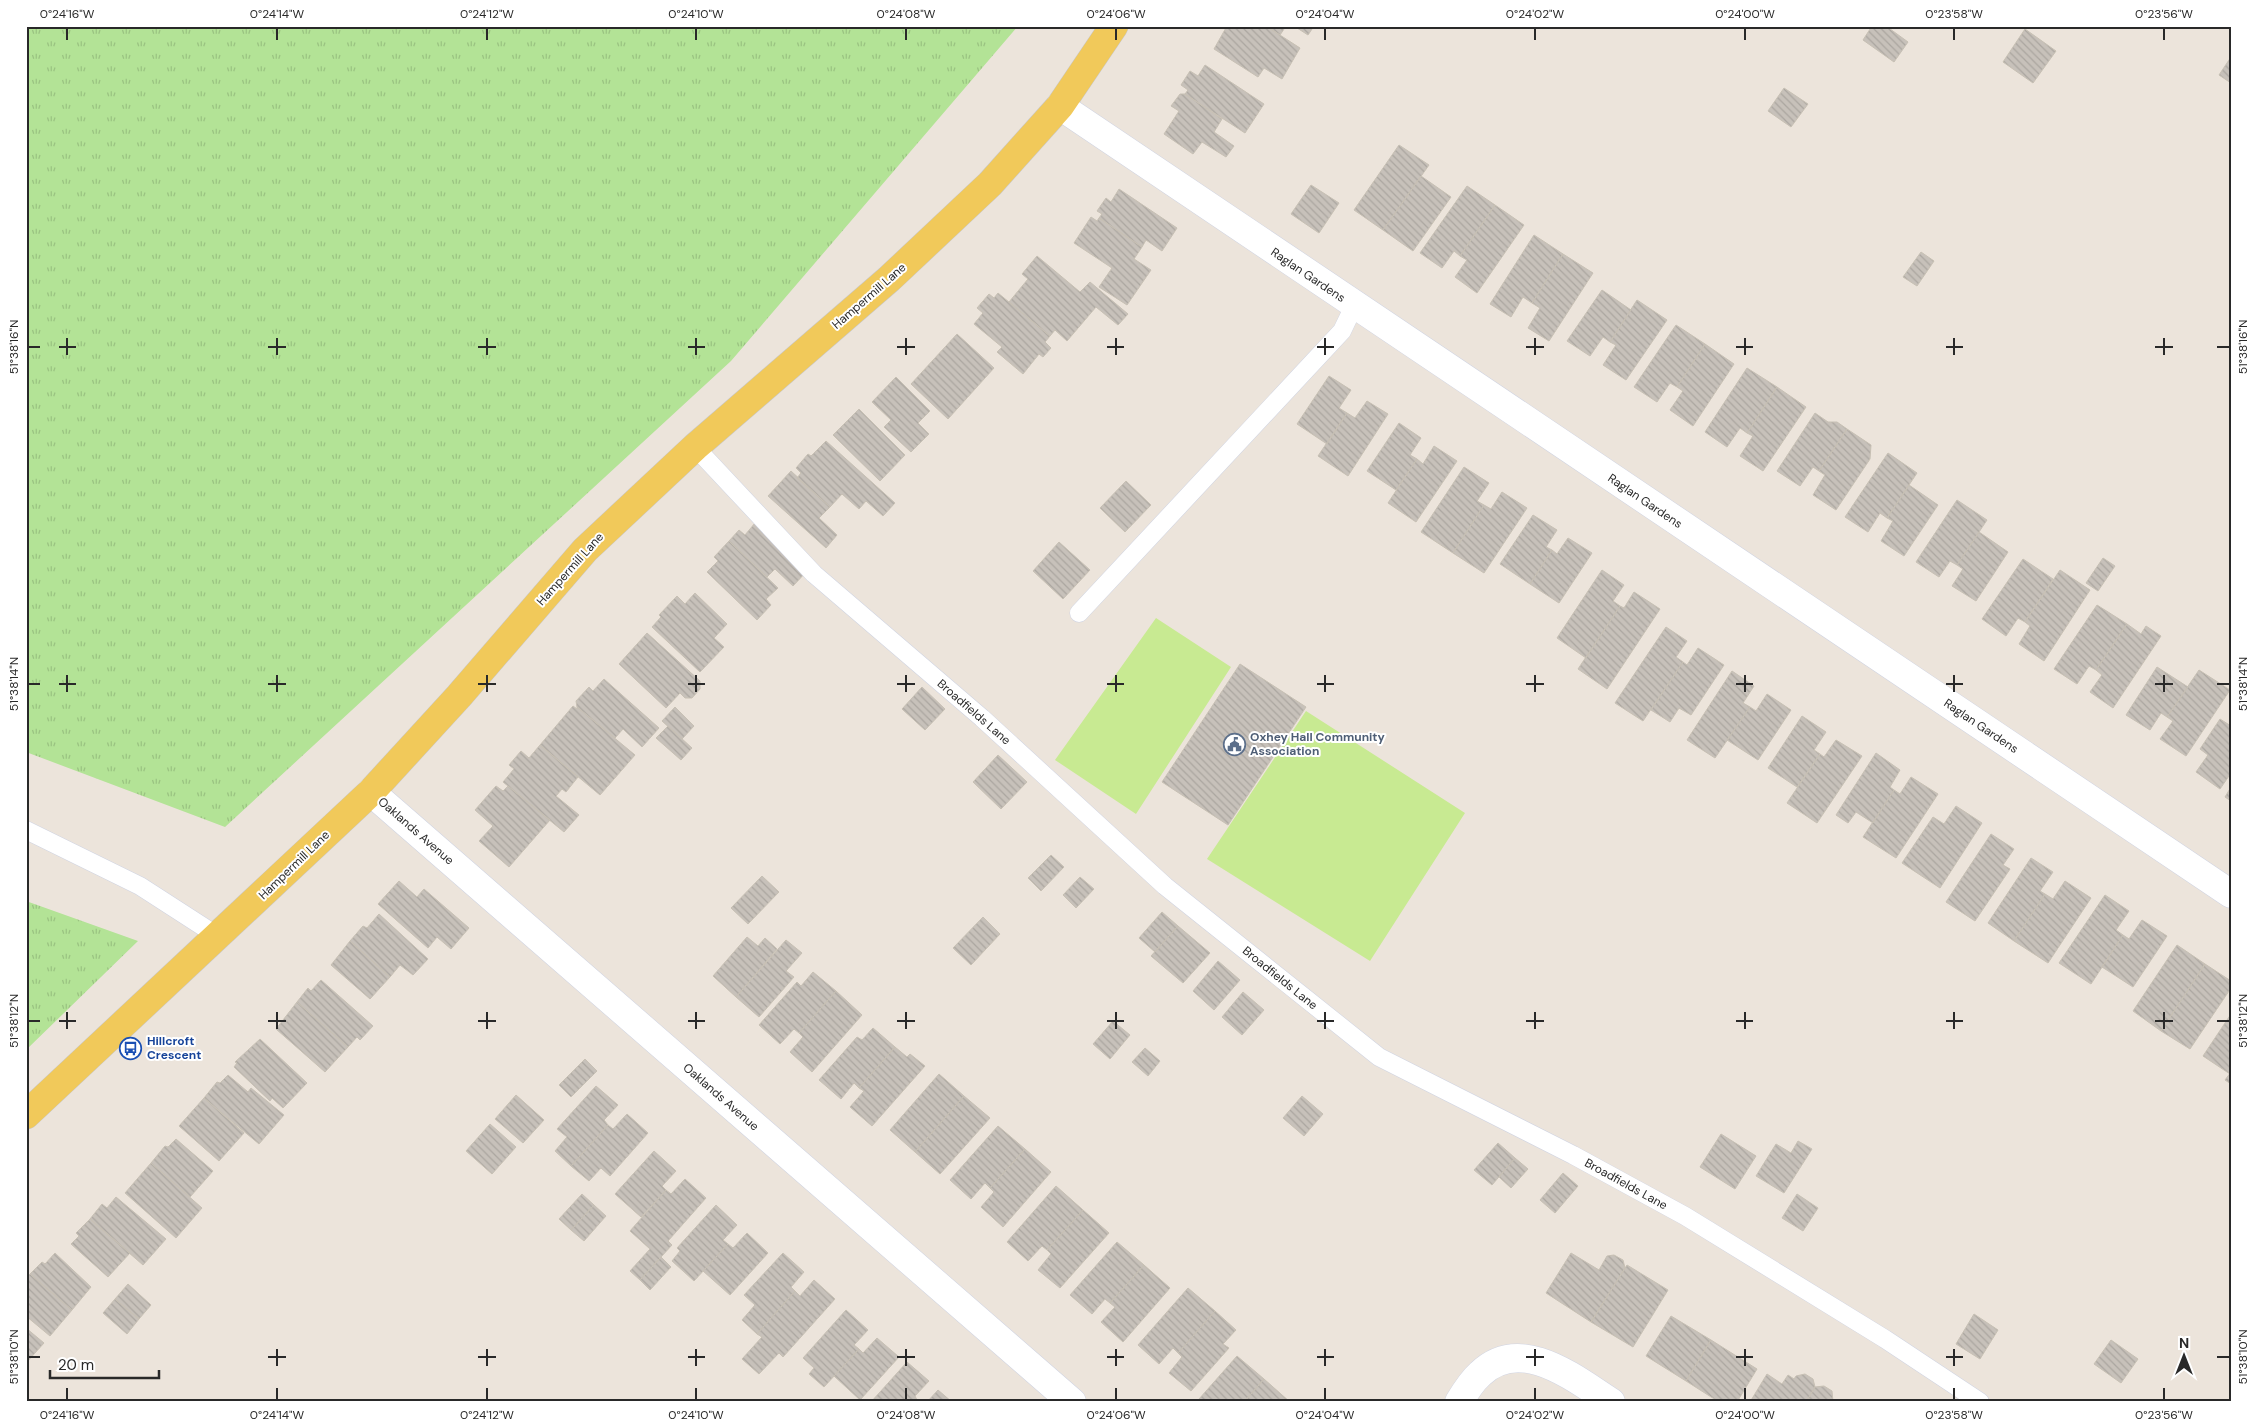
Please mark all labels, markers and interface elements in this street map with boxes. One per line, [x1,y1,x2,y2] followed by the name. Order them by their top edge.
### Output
[40,6,95,22] text: 0°24'16"W
[250,6,305,22] text: 0°24'14"W
[460,6,514,22] text: 0°24'12"W
[668,6,724,22] text: 0°24'10"W
[877,6,936,22] text: 0°24'08"W
[1086,6,1146,22] text: 0°24'06"W
[1296,6,1355,22] text: 0°24'04"W
[1506,6,1565,22] text: 0°24'02"W
[1715,6,1775,22] text: 0°24'00"W
[1925,6,1983,22] text: 0°23'58"W
[2135,6,2193,22] text: 0°23'56"W
[1268,244,1348,306] street label: Raglan Gardens
[829,259,909,332] street label: Hampermill Lane
[6,320,22,374] text: 51°38'16"N
[2235,320,2251,374] text: 51°38'16"N
[1605,470,1685,532] street label: Raglan Gardens
[533,529,607,609] street label: Hampermill Lane
[6,657,22,711] text: 51°38'14"N
[2235,657,2251,711] text: 51°38'14"N
[934,676,1014,748] street label: Broadfields Lane
[1941,695,2021,757] street label: Raglan Gardens
[1250,729,1386,759] place label: Oxhey Hall Community Association
[1222,732,1246,756] public building icon: Oxhey Hall Community Association
[375,794,457,868] street label: Oaklands Avenue
[255,827,333,903] street label: Hampermill Lane
[1239,943,1321,1013] street label: Broadfields Lane
[6,994,22,1048] text: 51°38'12"N
[2235,994,2251,1048] text: 51°38'12"N
[147,1033,201,1063] place label: Hillcroft Crescent
[119,1036,143,1060] bus stop icon: Hillcroft Crescent
[680,1060,762,1134] street label: Oaklands Avenue
[1582,1155,1670,1213] street label: Broadfields Lane
[6,1329,22,1385] text: 51°38'10"N
[2235,1329,2251,1385] text: 51°38'10"N
[2160,1330,2210,1380] north arrow
[2179,1334,2189,1352] text: N
[50,1348,159,1380] scale bar
[58,1355,94,1375] text: 20 m
[40,1407,95,1423] text: 0°24'16"W
[250,1407,305,1423] text: 0°24'14"W
[460,1407,514,1423] text: 0°24'12"W
[668,1407,724,1423] text: 0°24'10"W
[877,1407,936,1423] text: 0°24'08"W
[1086,1407,1146,1423] text: 0°24'06"W
[1296,1407,1355,1423] text: 0°24'04"W
[1506,1407,1565,1423] text: 0°24'02"W
[1715,1407,1775,1423] text: 0°24'00"W
[1925,1407,1983,1423] text: 0°23'58"W
[2135,1407,2193,1423] text: 0°23'56"W

